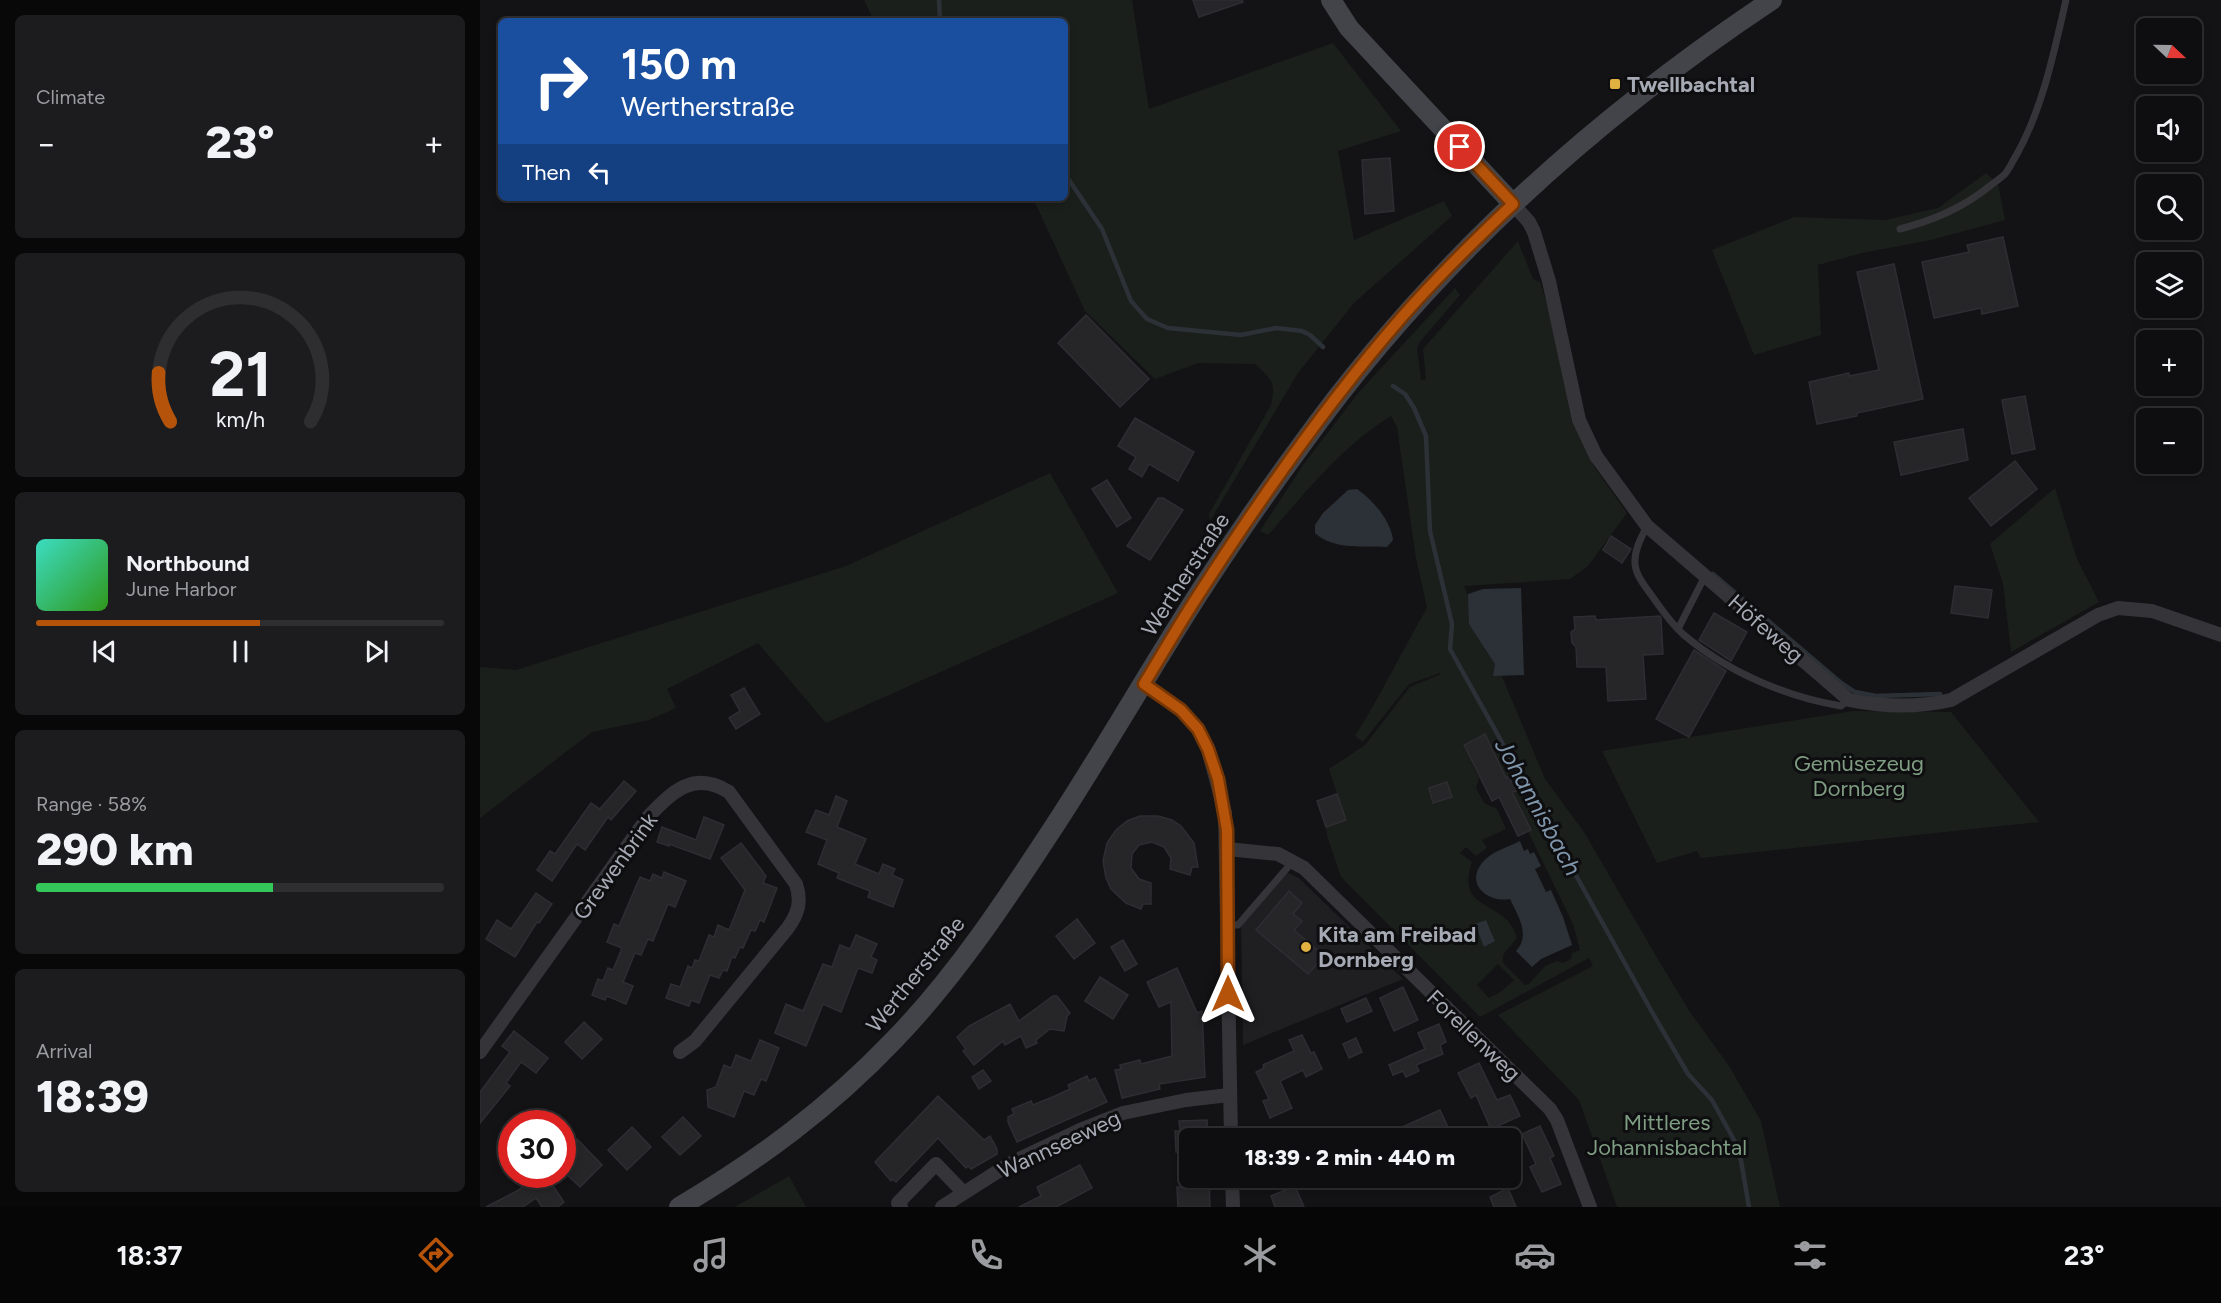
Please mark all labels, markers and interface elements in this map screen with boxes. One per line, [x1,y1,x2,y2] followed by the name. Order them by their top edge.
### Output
[2136,18,2202,84] north arrow
[2136,18,2202,474] map controls
[621,39,737,90] text: 150 m
[522,42,600,120] icon: right
[1627,71,1755,98] place label: Twellbachtal
[1608,77,1622,91] marker: Twellbachtal
[36,85,105,109] text: Climate
[621,90,794,123] text: Wertherstraße
[2136,96,2202,162] button: sound
[206,115,274,169] text: 23°
[1434,121,1485,172] pin
[36,124,57,163] text: −
[423,124,444,163] text: +
[1443,130,1476,163] icon: arrive
[583,156,616,189] icon: left
[522,159,571,186] text: Then
[2136,174,2202,240] button: search
[2136,252,2202,318] button: layers
[2136,330,2202,396] button: +
[209,337,271,412] text: 21
[216,408,264,433] text: km/h
[2136,408,2202,474] button: −
[1136,508,1235,641] street label: Wertherstraße
[126,550,250,577] text: Northbound
[126,577,237,601] text: June Harbor
[1722,588,1809,668] street label: Höfeweg
[88,635,121,668] icon: previous
[224,635,257,668] icon: pause
[360,635,393,668] icon: next
[1488,732,1588,880] water label: Johannisbach
[1794,750,1924,802] park label: Gemüsezeug Dornberg
[36,792,147,816] text: Range · 58%
[568,807,663,925] street label: Grewenbrink
[36,822,194,876] text: 290 km
[860,911,970,1038] street label: Wertherstraße
[1318,921,1476,973] place label: Kita am Freibad Dornberg
[1299,940,1313,954] marker: Kita am Freibad Dornberg
[1196,962,1260,1026] position arrow
[1421,984,1526,1087] street label: Forellenweg
[36,1039,92,1063] text: Arrival
[36,1069,149,1123] text: 18:39
[994,1104,1125,1185] street label: Wannseeweg
[1587,1109,1747,1161] park label: Mittleres Johannisbachtal
[498,1110,576,1188] speed limit sign: 30
[1245,1144,1455,1171] text: 18:39 · 2 min · 440 m
[415,1234,457,1276] icon: directions
[690,1234,732,1276] icon: music
[965,1234,1007,1276] icon: phone
[1239,1234,1281,1276] icon: climate
[1514,1234,1556,1276] icon: car
[1789,1234,1831,1276] icon: filters
[116,1239,182,1272] text: 18:37
[2064,1239,2105,1272] text: 23°

